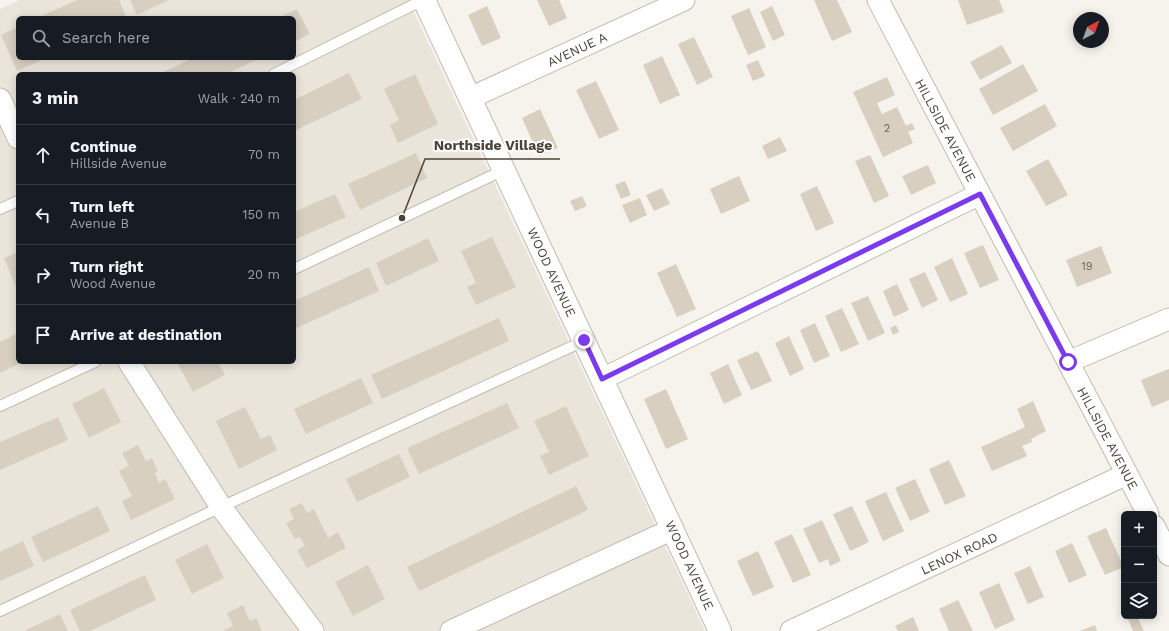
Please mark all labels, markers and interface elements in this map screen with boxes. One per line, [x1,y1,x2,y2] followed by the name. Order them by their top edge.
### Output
[1073,12,1109,48] north arrow
[16,16,296,60] search box
[30,27,52,49] icon: search
[62,29,150,47] text: Search here
[545,29,610,70] street label: AVENUE A
[912,76,979,184] street label: HILLSIDE AVENUE
[32,88,78,108] text: 3 min
[198,91,280,106] text: Walk · 240 m
[884,122,890,135] house number: 2
[425,133,560,159] callout: Northside Village
[434,137,552,153] text: Northside Village
[70,138,137,156] text: Continue
[32,144,54,166] icon: ahead
[248,147,280,162] text: 70 m
[70,156,167,171] text: Hillside Avenue
[70,198,134,216] text: Turn left
[32,204,54,226] icon: left
[242,207,280,222] text: 150 m
[70,216,129,231] text: Avenue B
[524,225,579,319] street label: WOOD AVENUE
[70,258,143,276] text: Turn right
[1081,260,1093,273] house number: 19
[32,264,54,286] icon: right
[248,267,280,282] text: 20 m
[70,276,156,291] text: Wood Avenue
[32,324,54,346] icon: arrive
[70,326,222,344] text: Arrive at destination
[575,331,593,349] route end
[1059,353,1077,371] route start
[1074,384,1141,492] street label: HILLSIDE AVENUE
[1121,511,1157,619] map controls
[1121,511,1157,547] button: +
[662,518,717,612] street label: WOOD AVENUE
[918,529,1000,578] street label: LENOX ROAD
[1121,547,1157,583] button: −
[1121,583,1157,619] button: layers

